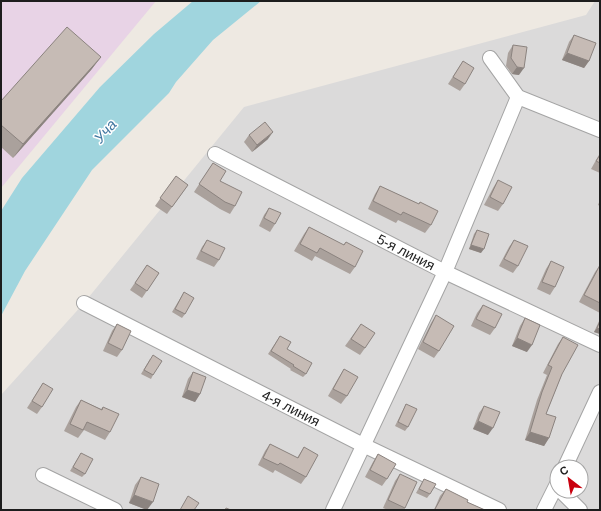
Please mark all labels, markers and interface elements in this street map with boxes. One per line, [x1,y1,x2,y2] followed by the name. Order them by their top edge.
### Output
[89,116,120,147] water label: Уча
[374,231,438,273] street label: 5-я линия
[259,387,323,429] street label: 4-я линия
[549,459,589,499] north arrow
[557,463,570,478] text: С

